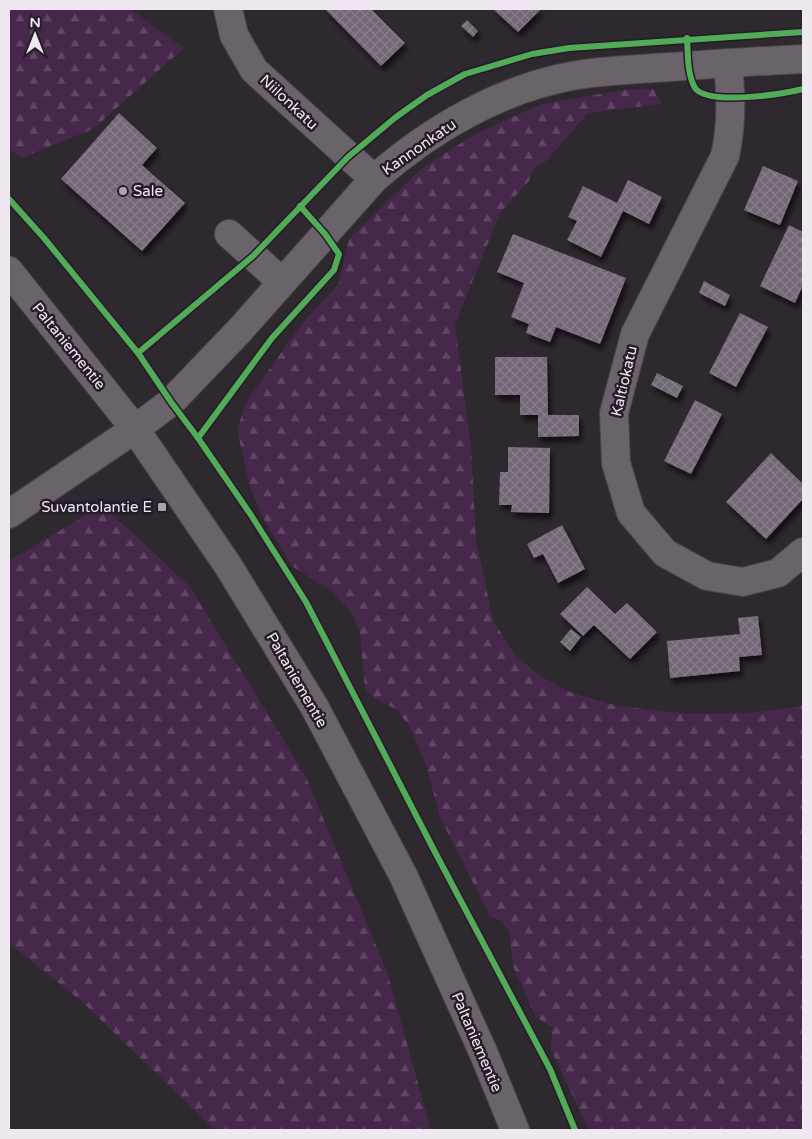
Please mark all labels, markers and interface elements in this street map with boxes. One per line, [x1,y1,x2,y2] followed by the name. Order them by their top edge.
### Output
[10,10,60,60] north arrow
[29,14,41,31] text: N
[256,71,322,133] street label: Niilonkatu
[379,115,459,179] street label: Kannonkatu
[133,182,163,200] place label: Sale
[117,185,129,197] marker: Sale
[28,299,110,393] street label: Paltaniementie
[607,344,641,418] street label: Kaltiokatu
[41,498,152,516] place label: Suvantolantie E
[156,501,168,513] marker: Suvantolantie E
[263,629,331,731] street label: Paltaniementie
[448,989,506,1095] street label: Paltaniementie

